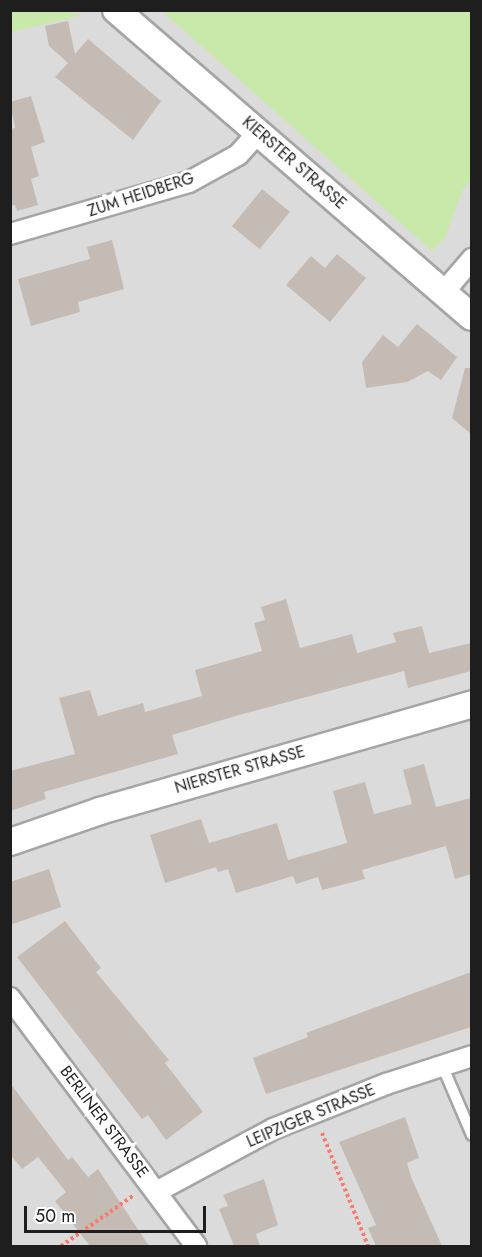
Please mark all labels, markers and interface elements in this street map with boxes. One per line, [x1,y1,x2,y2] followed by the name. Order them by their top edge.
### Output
[238,113,350,213] street label: KIERSTER STRASSE
[85,169,197,221] street label: ZUM HEIDBERG
[173,742,307,798] street label: NIERSTER STRASSE
[56,1062,152,1182] street label: BERLINER STRASSE
[244,1080,378,1152] street label: LEIPZIGER STRASSE
[27,1194,208,1232] scale bar
[35,1203,75,1229] text: 50 m

